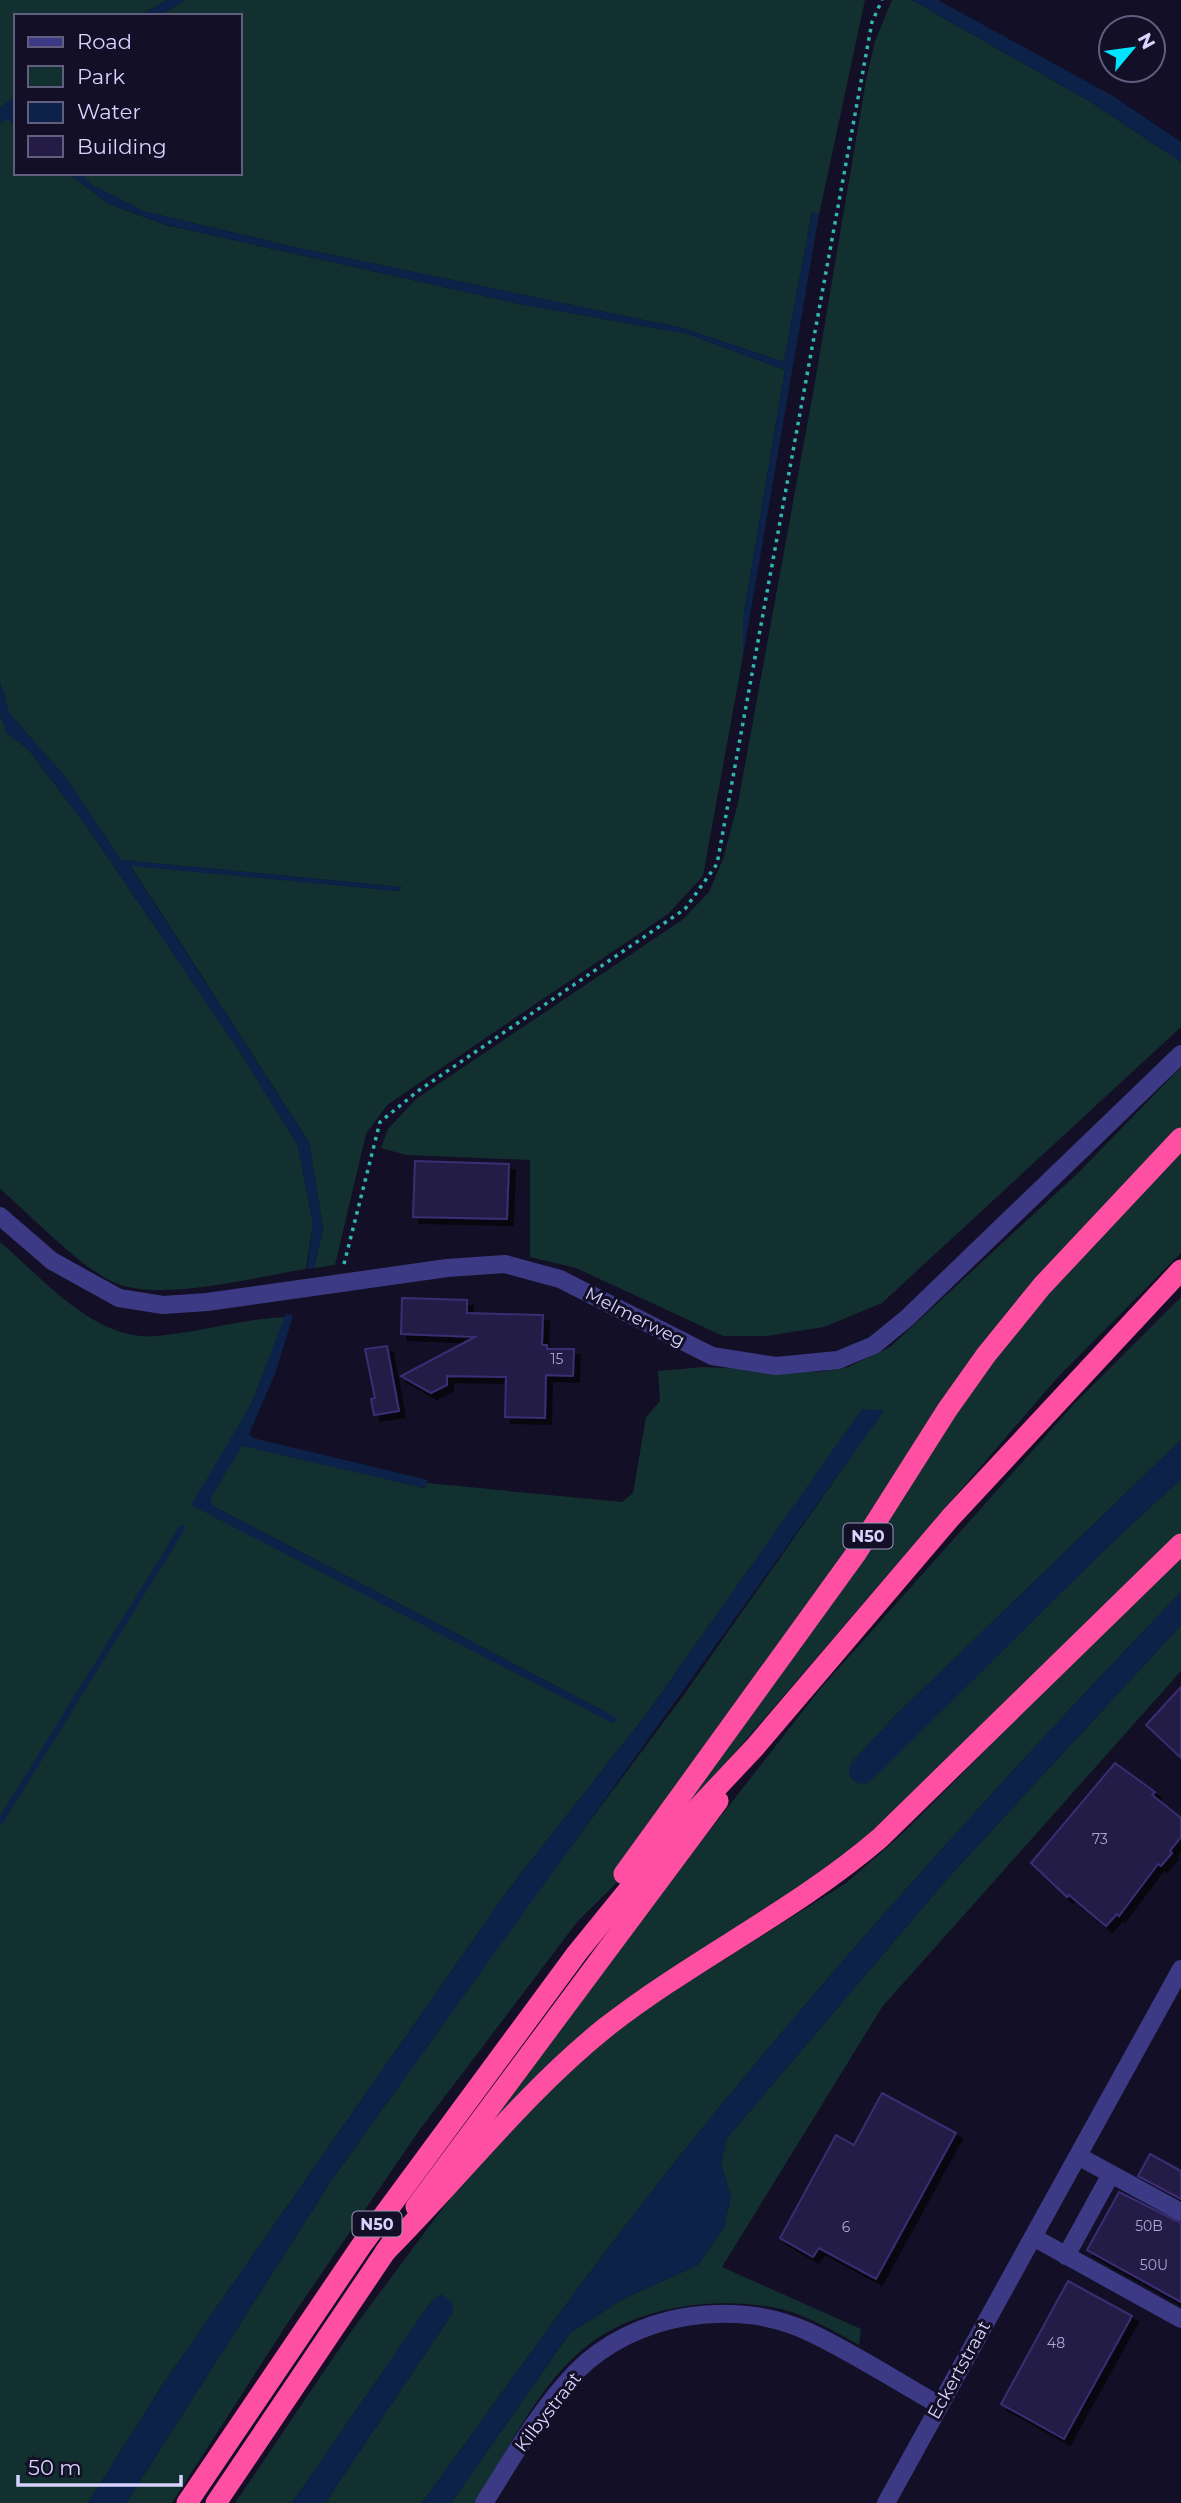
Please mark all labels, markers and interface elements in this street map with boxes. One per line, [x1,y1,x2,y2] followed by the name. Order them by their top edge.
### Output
[14,14,242,175] legend
[1097,14,1167,84] north arrow
[77,29,132,54] text: Road
[1133,29,1160,53] text: N
[77,64,125,89] text: Park
[77,99,141,124] text: Water
[77,134,167,159] text: Building
[581,1282,689,1352] street label: Melmerweg
[551,1350,564,1368] house number: 15
[844,1524,892,1548] road number: N50
[1092,1830,1108,1848] house number: 73
[352,2212,402,2236] road number: N50
[1135,2217,1163,2235] house number: 50B
[842,2218,851,2236] house number: 6
[1140,2256,1168,2274] house number: 50U
[923,2317,995,2423] street label: Eckertstraat
[1047,2334,1065,2352] house number: 48
[510,2368,586,2456] street label: Kilbystraat
[18,2444,180,2488] scale bar
[28,2455,82,2480] text: 50 m

